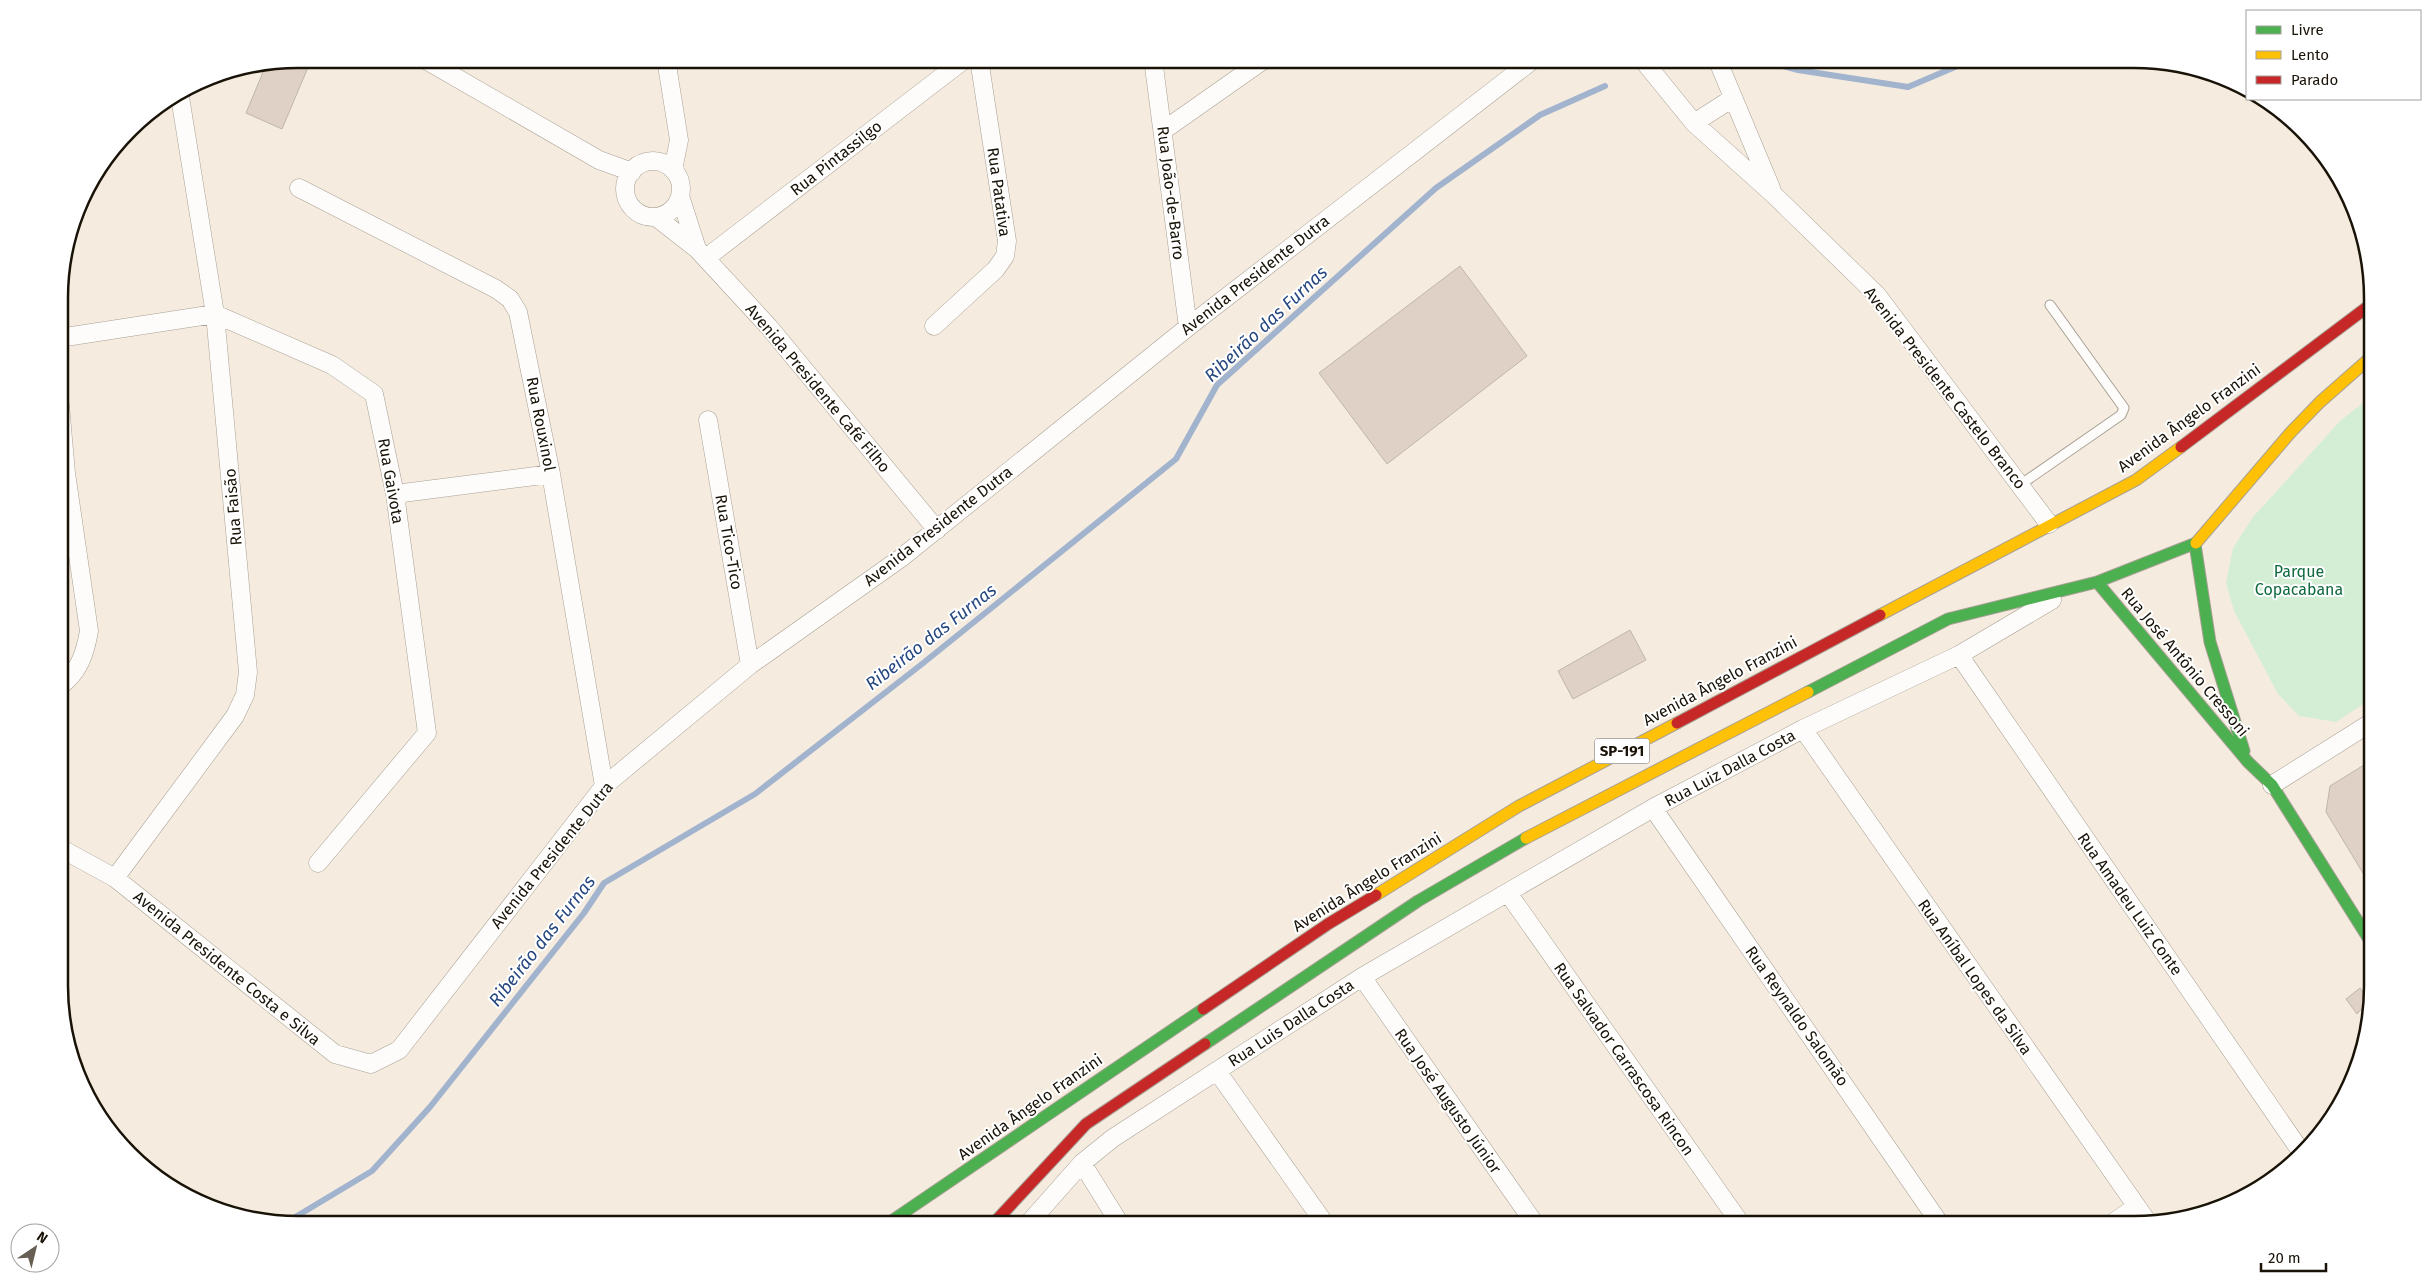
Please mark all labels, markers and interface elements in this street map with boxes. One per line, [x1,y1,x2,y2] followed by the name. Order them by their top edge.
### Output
[2246,10,2421,100] legend
[2291,21,2324,39] text: Livre
[2291,46,2329,64] text: Lento
[2291,71,2338,89] text: Parado
[787,116,885,200] street label: Rua Pintassilgo
[1153,125,1189,261] street label: Rua João-de-Barro
[983,146,1015,238] street label: Rua Patativa
[1177,211,1333,339] street label: Avenida Presidente Dutra
[1200,261,1332,387] water label: Ribeirão das Furnas
[1860,283,2030,493] street label: Avenida Presidente Castelo Branco
[742,300,894,476] street label: Avenida Presidente Café Filho
[2113,359,2264,476] street label: Avenida Ângelo Franzini
[523,375,560,473] street label: Rua Rouxinol
[374,437,408,525] street label: Rua Gaivota
[860,462,1016,590] street label: Avenida Presidente Dutra
[220,468,246,546] street label: Rua Faisão
[711,493,747,591] street label: Rua Tico-Tico
[2255,562,2343,599] park label: Parque Copacabana
[861,579,1001,695] water label: Ribeirão das Furnas
[2117,584,2253,740] street label: Rua José Antônio Cressoni
[1639,631,1800,730] street label: Avenida Ângelo Franzini
[1661,725,1799,811] street label: Rua Luiz Dalla Costa
[1594,738,1650,764] road number: SP-191
[487,778,617,932] street label: Avenida Presidente Dutra
[1288,828,1445,936] street label: Avenida Ângelo Franzini
[2074,829,2186,979] street label: Rua Amadeu Luiz Conte
[484,871,600,1011] water label: Ribeirão das Furnas
[130,887,324,1049] street label: Avenida Presidente Costa e Silva
[1914,896,2036,1058] street label: Rua Aníbal Lopes da Silva
[1741,942,1853,1090] street label: Rua Reynaldo Salomão
[1550,959,1698,1159] street label: Rua Salvador Carrascosa Rincon
[1225,975,1357,1071] street label: Rua Luis Dalla Costa
[1391,1025,1506,1178] street label: Rua José Augusto Júnior
[954,1049,1106,1164] street label: Avenida Ângelo Franzini
[10,1223,60,1273] north arrow
[33,1228,51,1247] text: N
[2261,1240,2326,1272] scale bar
[2268,1249,2301,1267] text: 20 m

